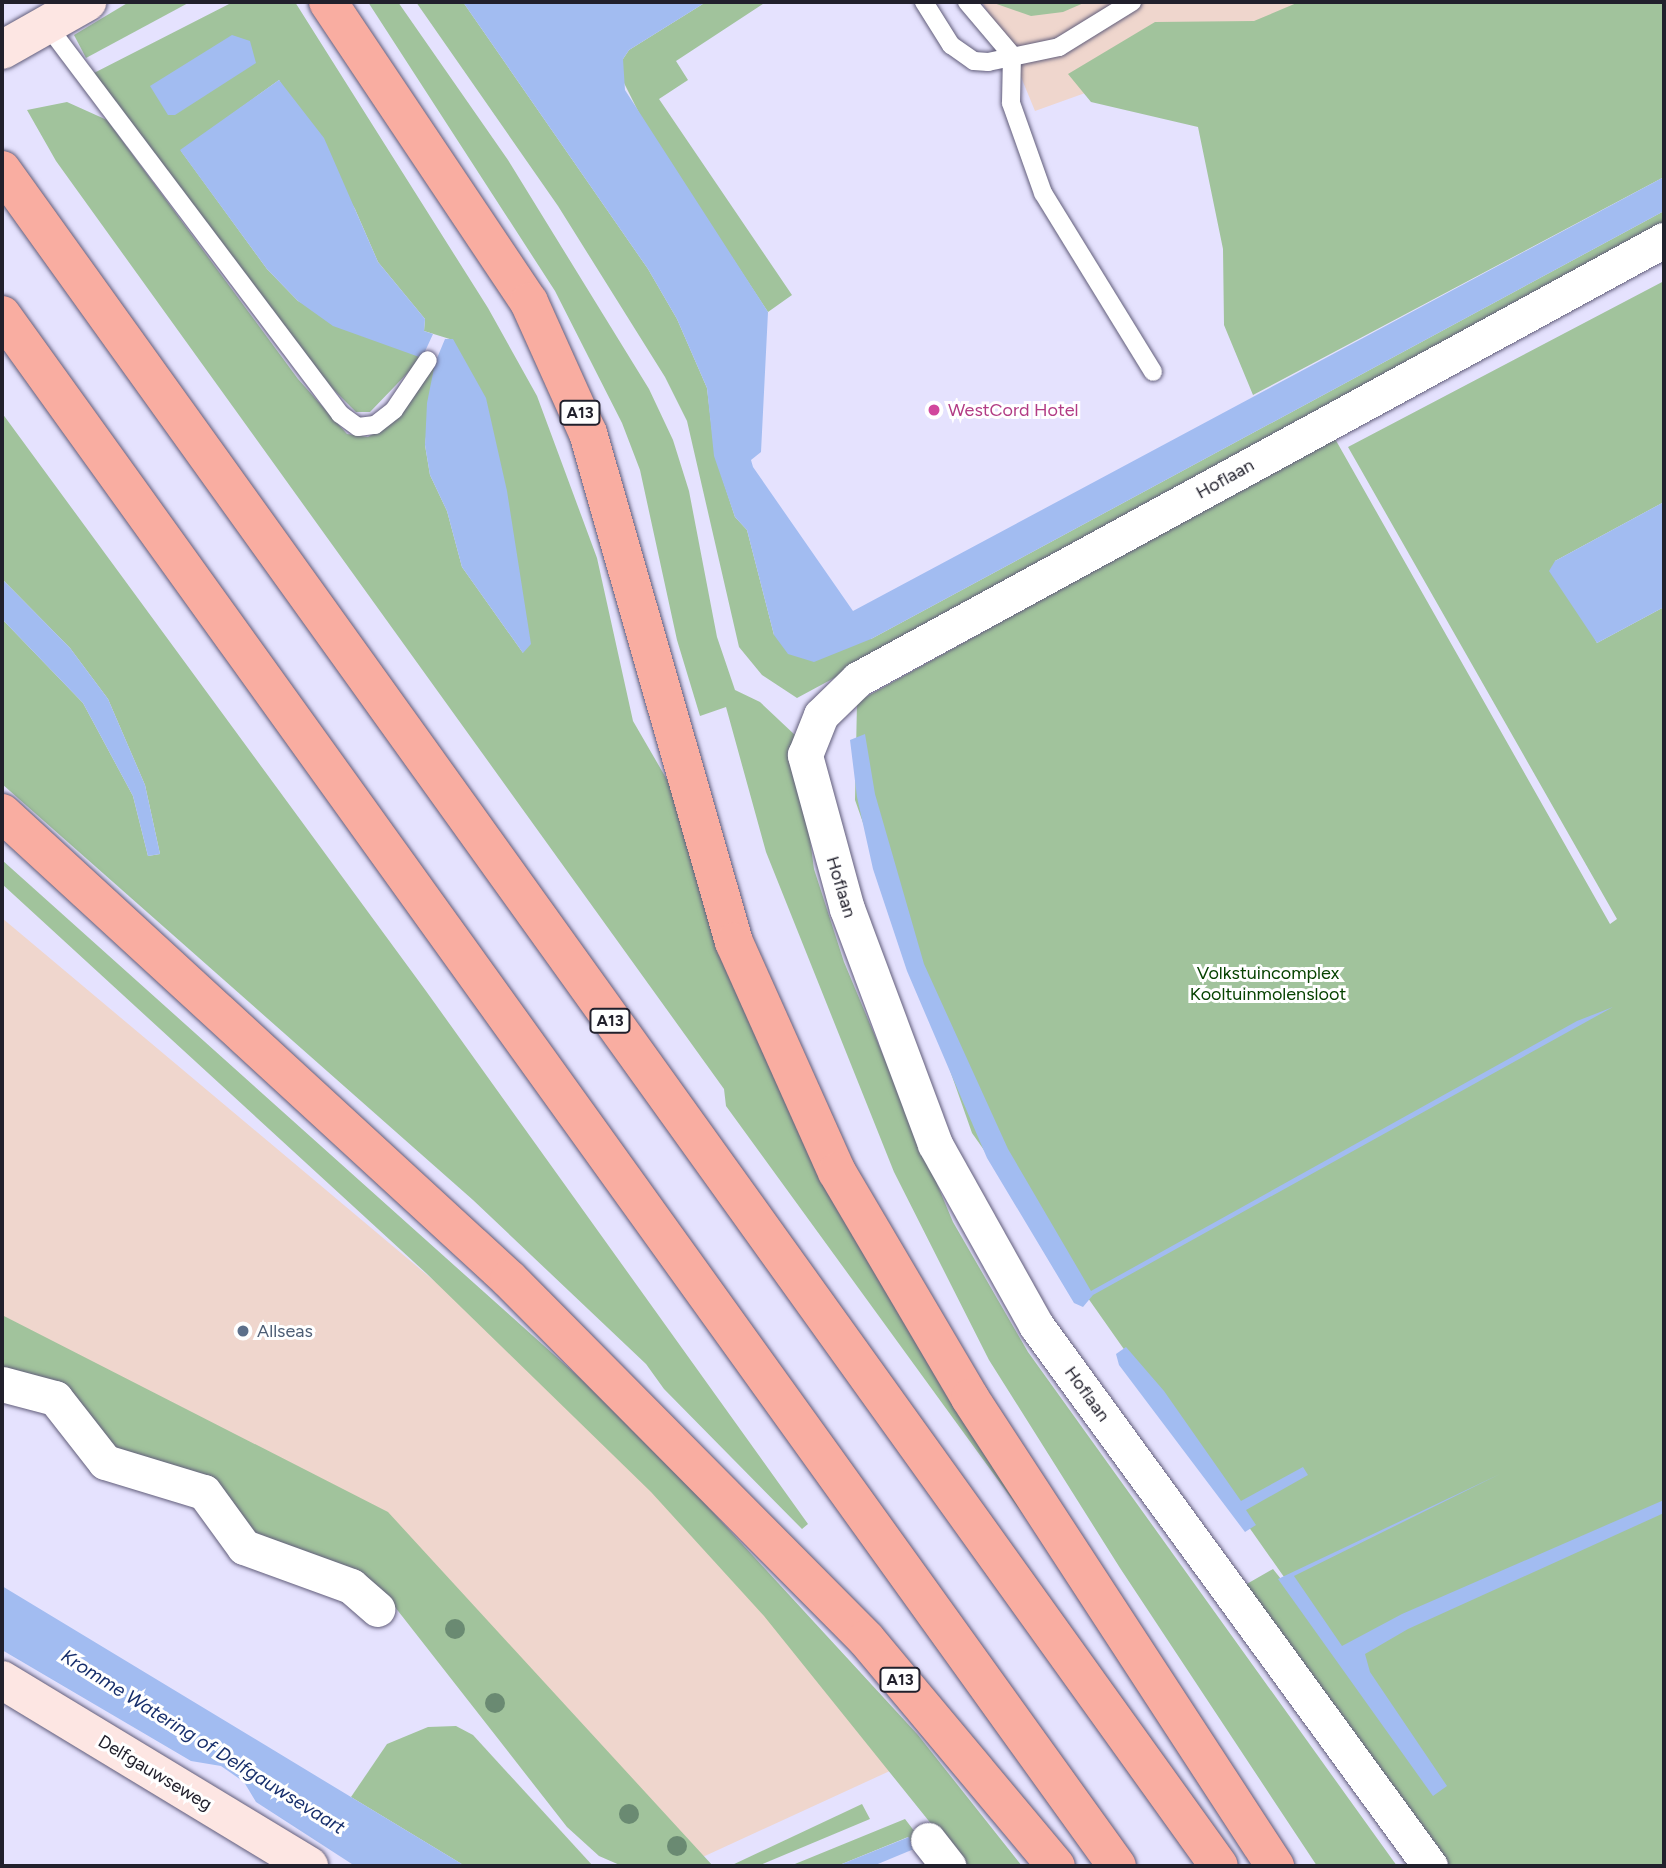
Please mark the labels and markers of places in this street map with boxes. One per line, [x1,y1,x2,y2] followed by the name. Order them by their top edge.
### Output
[948,399,1079,421] place label: WestCord Hotel
[926,402,942,418] marker: WestCord Hotel
[257,1320,313,1342] place label: Allseas
[235,1323,251,1339] marker: Allseas

